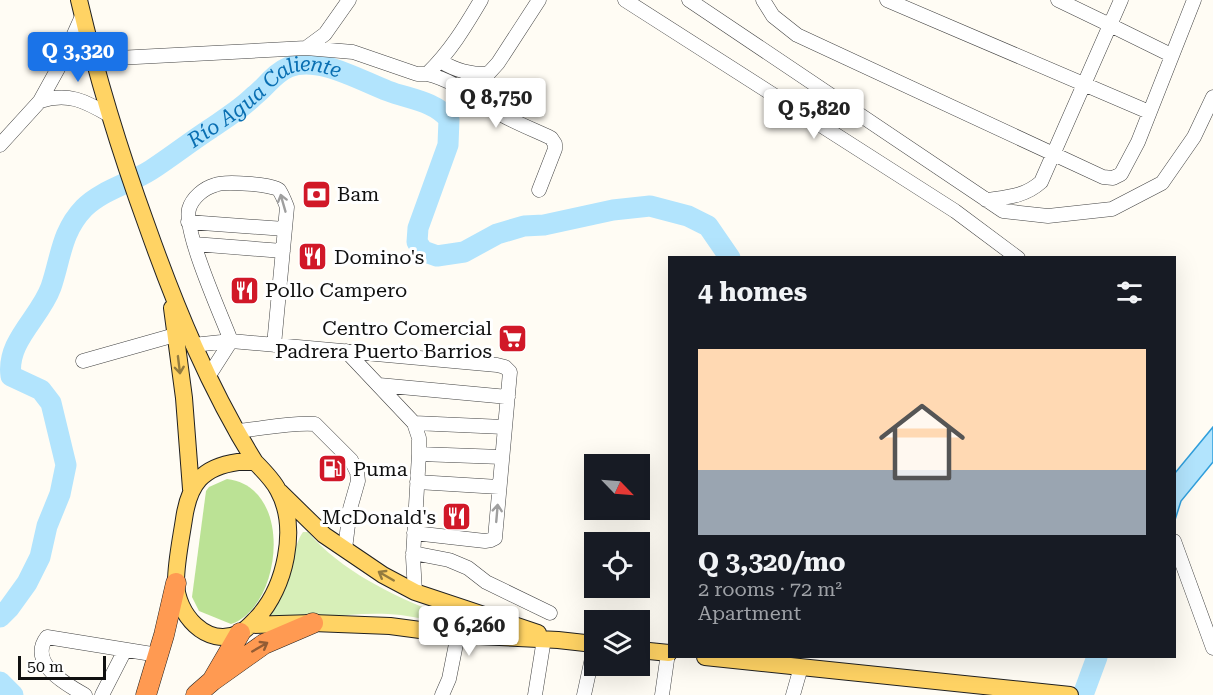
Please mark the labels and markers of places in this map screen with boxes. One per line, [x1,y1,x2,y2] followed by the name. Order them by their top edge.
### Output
[23,32,133,83] pin: Q 3,320
[441,78,551,129] pin: Q 8,750
[759,89,869,140] pin: Q 5,820
[300,178,332,210] bank icon: Bam
[337,182,379,206] place label: Bam
[297,241,329,273] restaurant icon: Domino's
[334,245,424,269] place label: Domino's
[228,274,260,306] restaurant icon: Pollo Campero
[265,278,407,302] place label: Pollo Campero
[275,316,492,363] place label: Centro Comercial Padrera Puerto Barrios
[497,323,529,355] supermarket icon: Centro Comercial Padrera Puerto Barrios
[316,453,348,485] fuel station icon: Puma
[353,457,408,481] place label: Puma
[441,501,473,533] restaurant icon: McDonald's
[322,505,436,529] place label: McDonald's
[414,606,524,657] pin: Q 6,260

